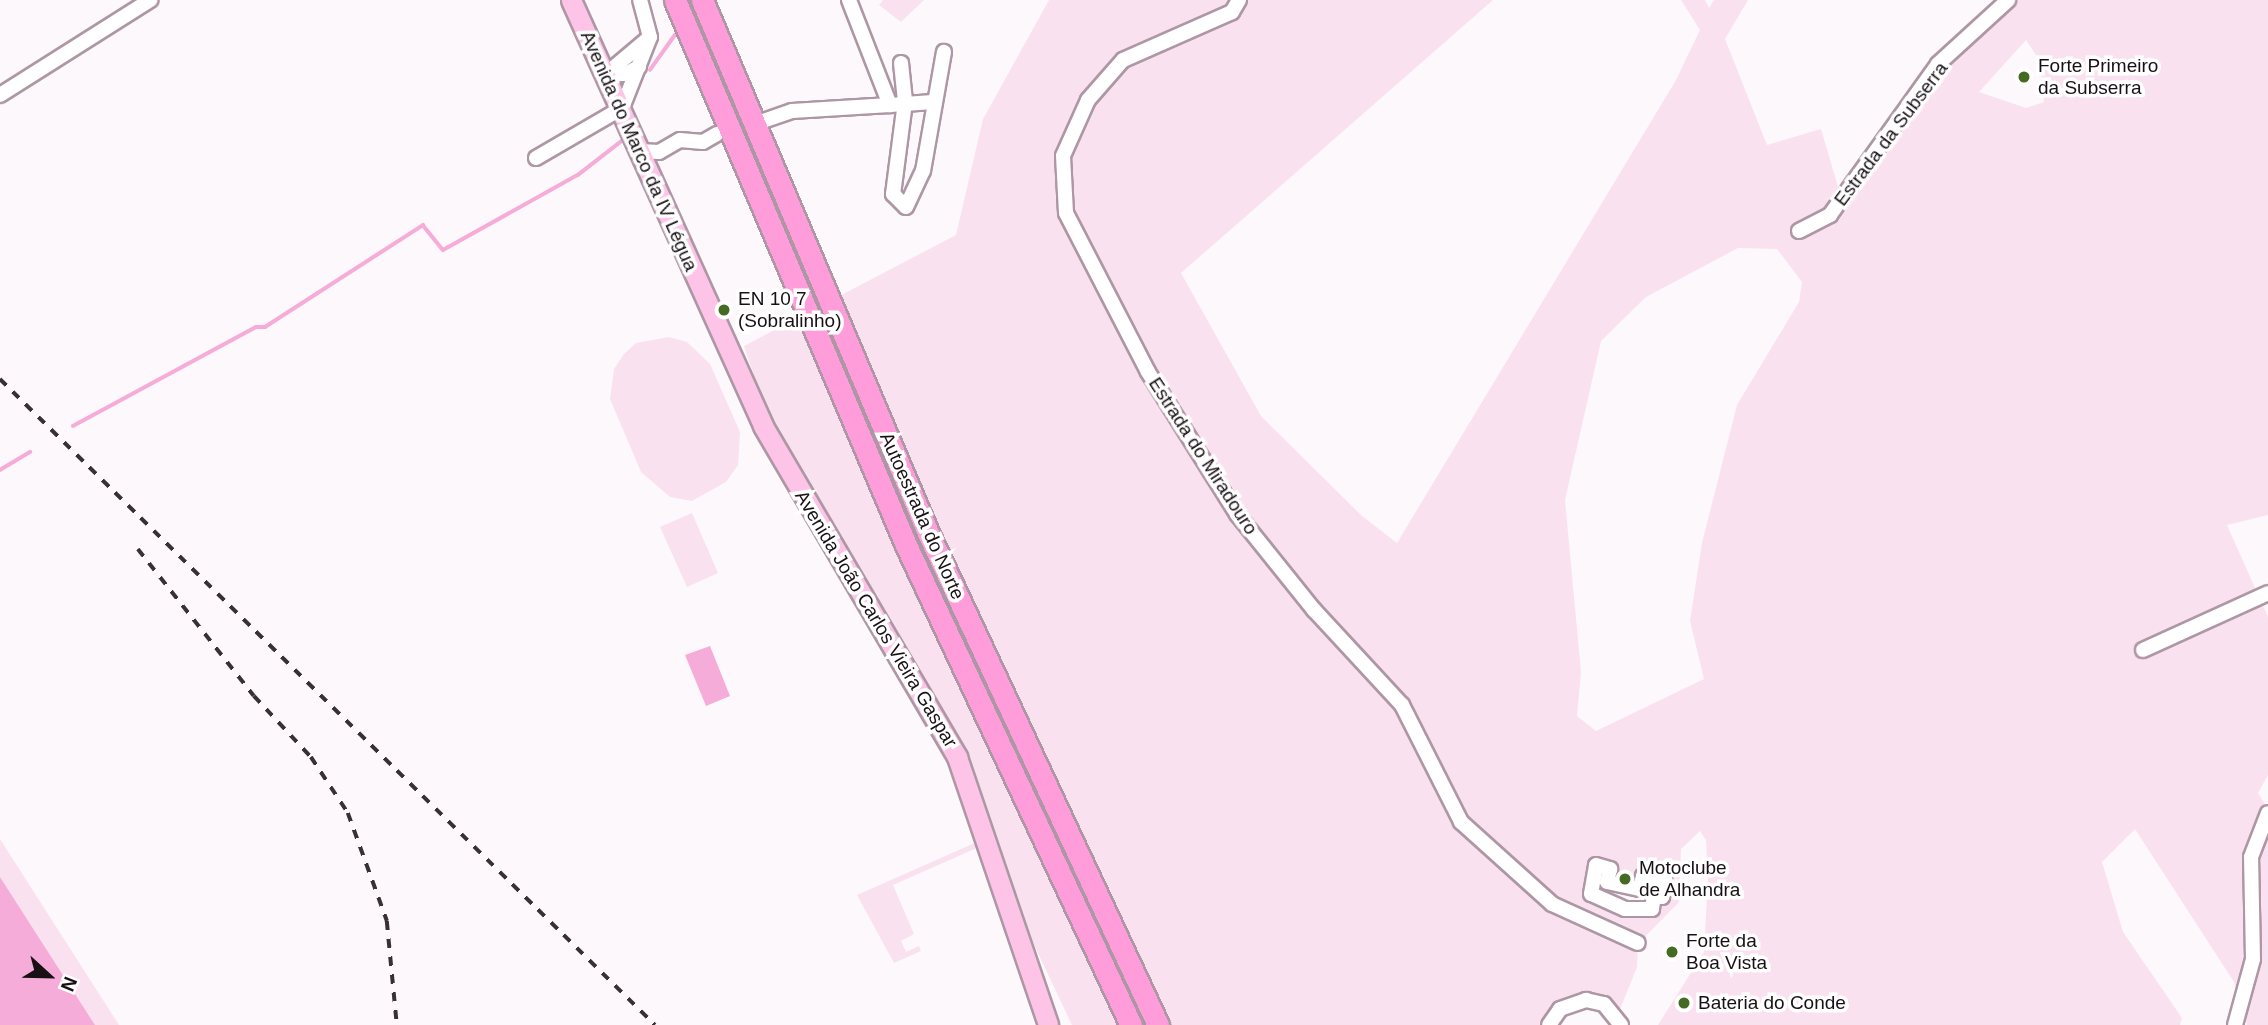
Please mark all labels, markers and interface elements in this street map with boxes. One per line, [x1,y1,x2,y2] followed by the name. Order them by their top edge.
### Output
[576,27,702,275] street label: Avenida do Marco da IV Légua
[2038,55,2158,99] place label: Forte Primeiro da Subserra
[1829,58,1953,210] street label: Estrada da Subserra
[2016,69,2032,85] marker: Forte Primeiro da Subserra
[738,288,841,332] place label: EN 10 7 (Sobralinho)
[716,302,732,318] marker: EN 10 7 (Sobralinho)
[1144,373,1262,539] street label: Estrada do Miradouro
[875,429,969,603] street label: Autoestrada do Norte
[790,486,962,752] street label: Avenida João Carlos Vieira Gaspar
[1639,857,1741,901] place label: Motoclube de Alhandra
[1617,871,1633,887] marker: Motoclube de Alhandra
[1686,930,1767,974] place label: Forte da Boa Vista
[14,941,84,1011] north arrow
[1664,944,1680,960] marker: Forte da Boa Vista
[57,974,81,994] text: N
[1698,992,1846,1014] place label: Bateria do Conde
[1676,995,1692,1011] marker: Bateria do Conde

